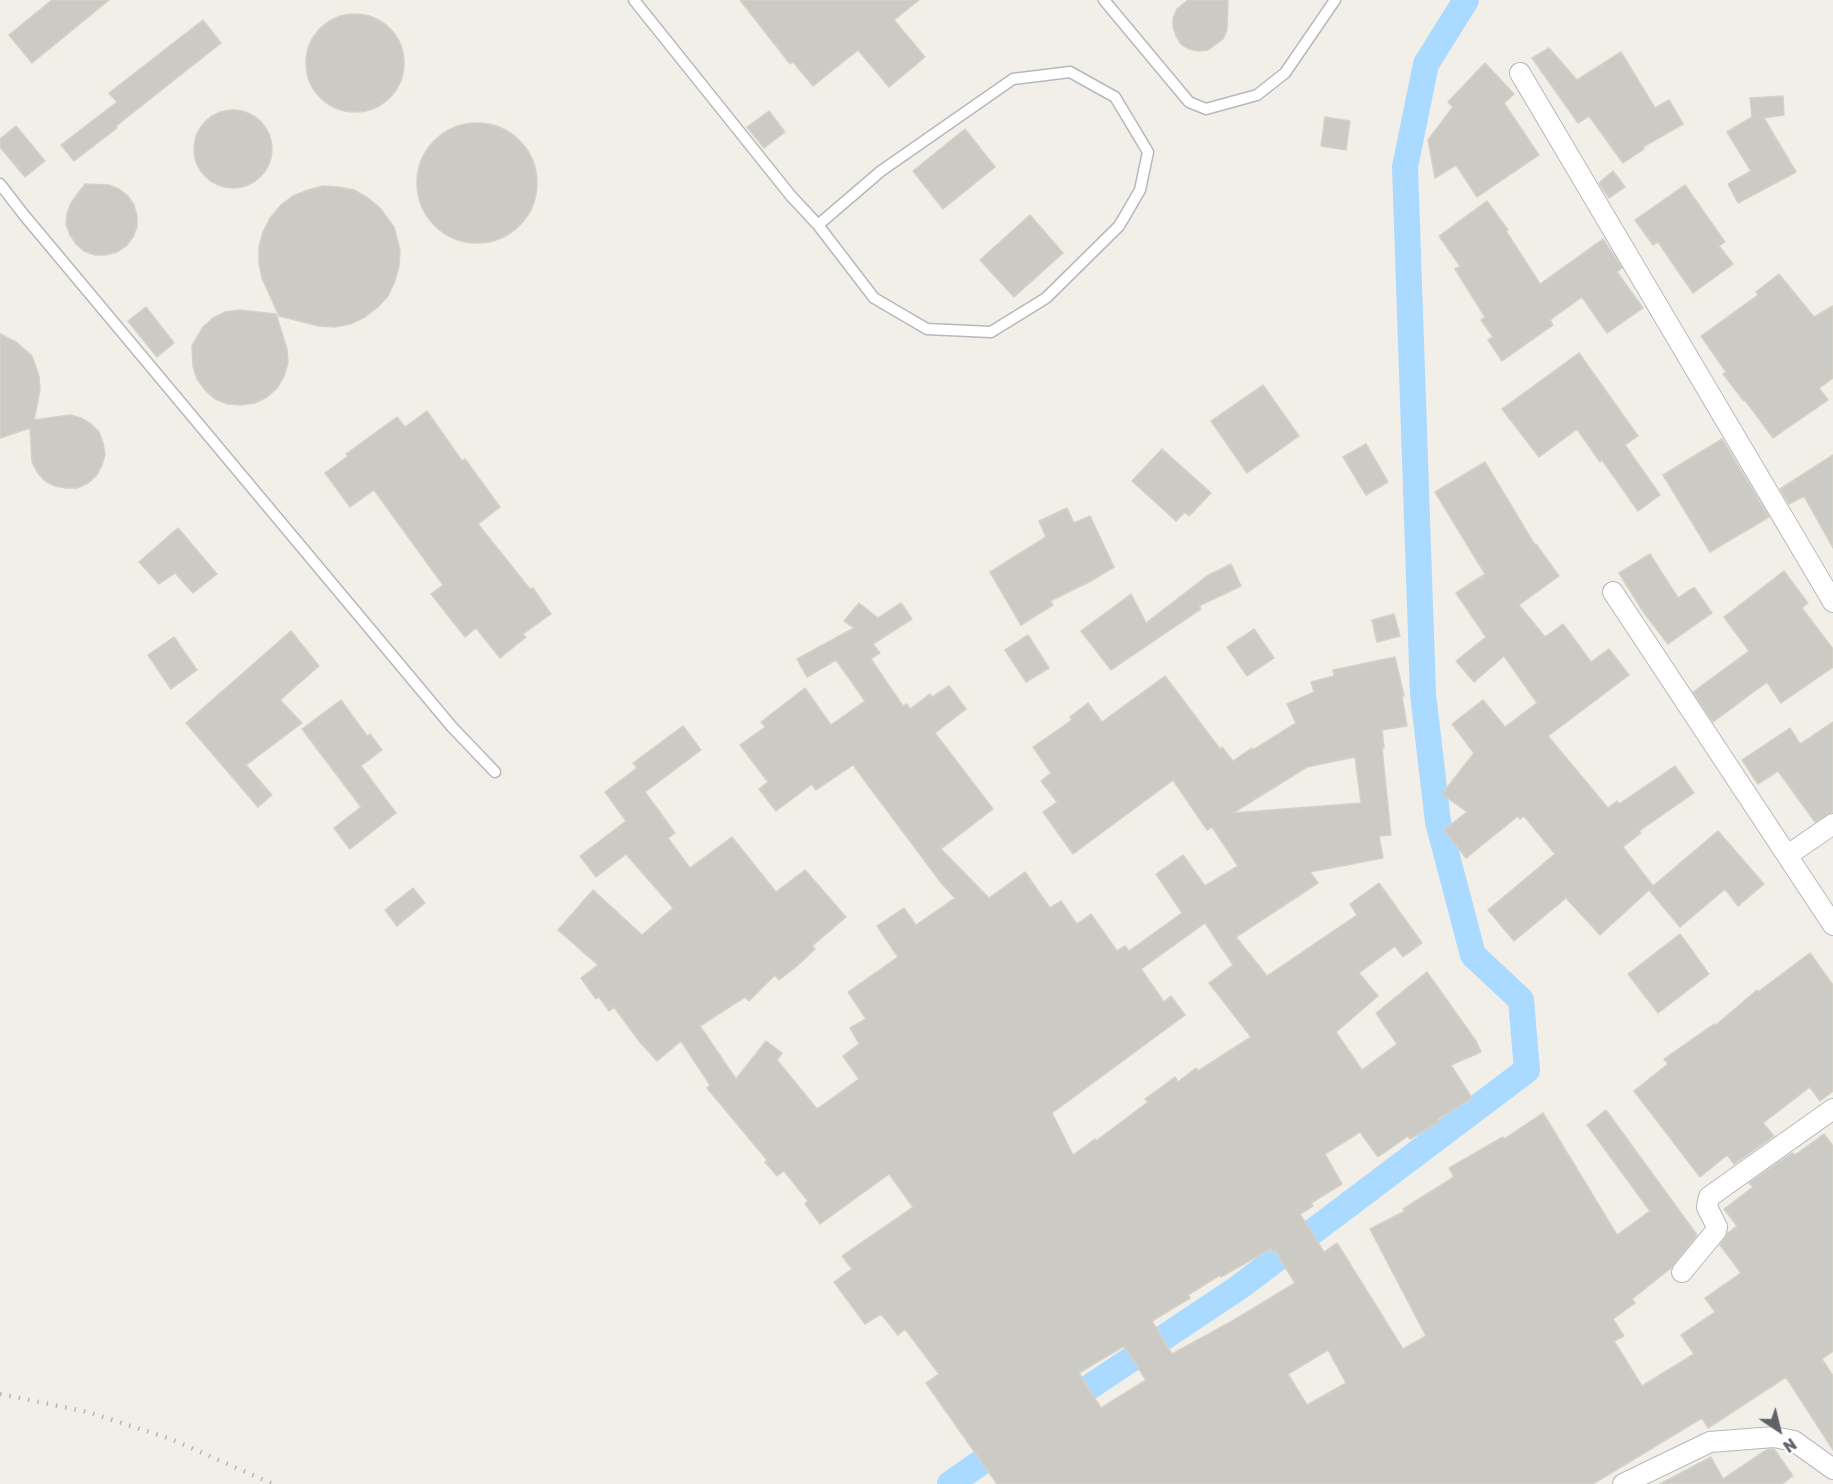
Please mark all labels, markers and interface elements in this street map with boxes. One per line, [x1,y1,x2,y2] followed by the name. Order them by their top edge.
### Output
[1749,1400,1809,1460] north arrow
[1779,1434,1800,1456] text: N

